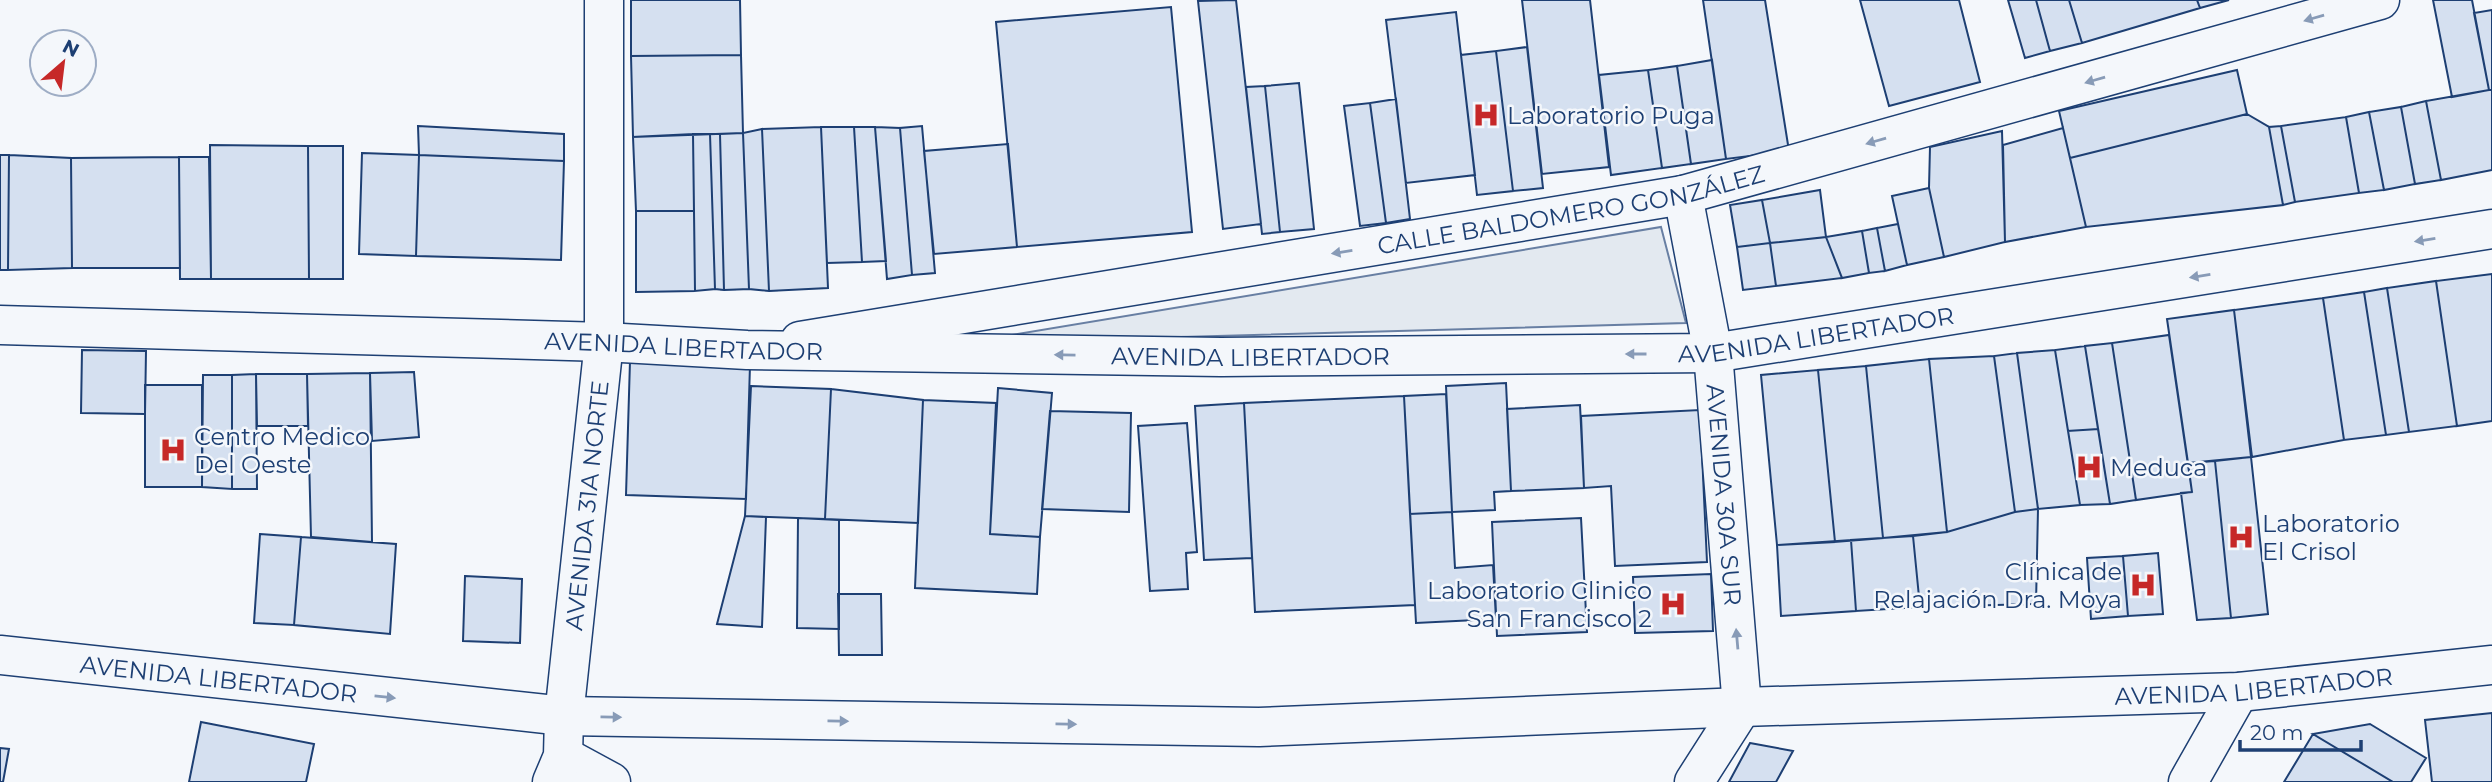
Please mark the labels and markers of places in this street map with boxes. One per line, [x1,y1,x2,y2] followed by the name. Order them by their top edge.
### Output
[1471,100,1501,130] hospital icon: Laboratorio Puga
[1507,101,1715,130] place label: Laboratorio Puga
[194,422,370,479] place label: Centro Medico Del Oeste
[158,435,188,465] hospital icon: Centro Medico Del Oeste
[2074,452,2104,482] hospital icon: Meduca
[2110,453,2208,482] place label: Meduca
[2262,509,2400,566] place label: Laboratorio El Crisol
[2226,522,2256,552] hospital icon: Laboratorio El Crisol
[1873,557,2122,614] place label: Clínica de Relajación Dra. Moya
[2128,570,2158,600] hospital icon: Clínica de Relajación Dra. Moya
[1427,576,1652,633] place label: Laboratorio Clinico San Francisco 2
[1658,589,1688,619] hospital icon: Laboratorio Clinico San Francisco 2

